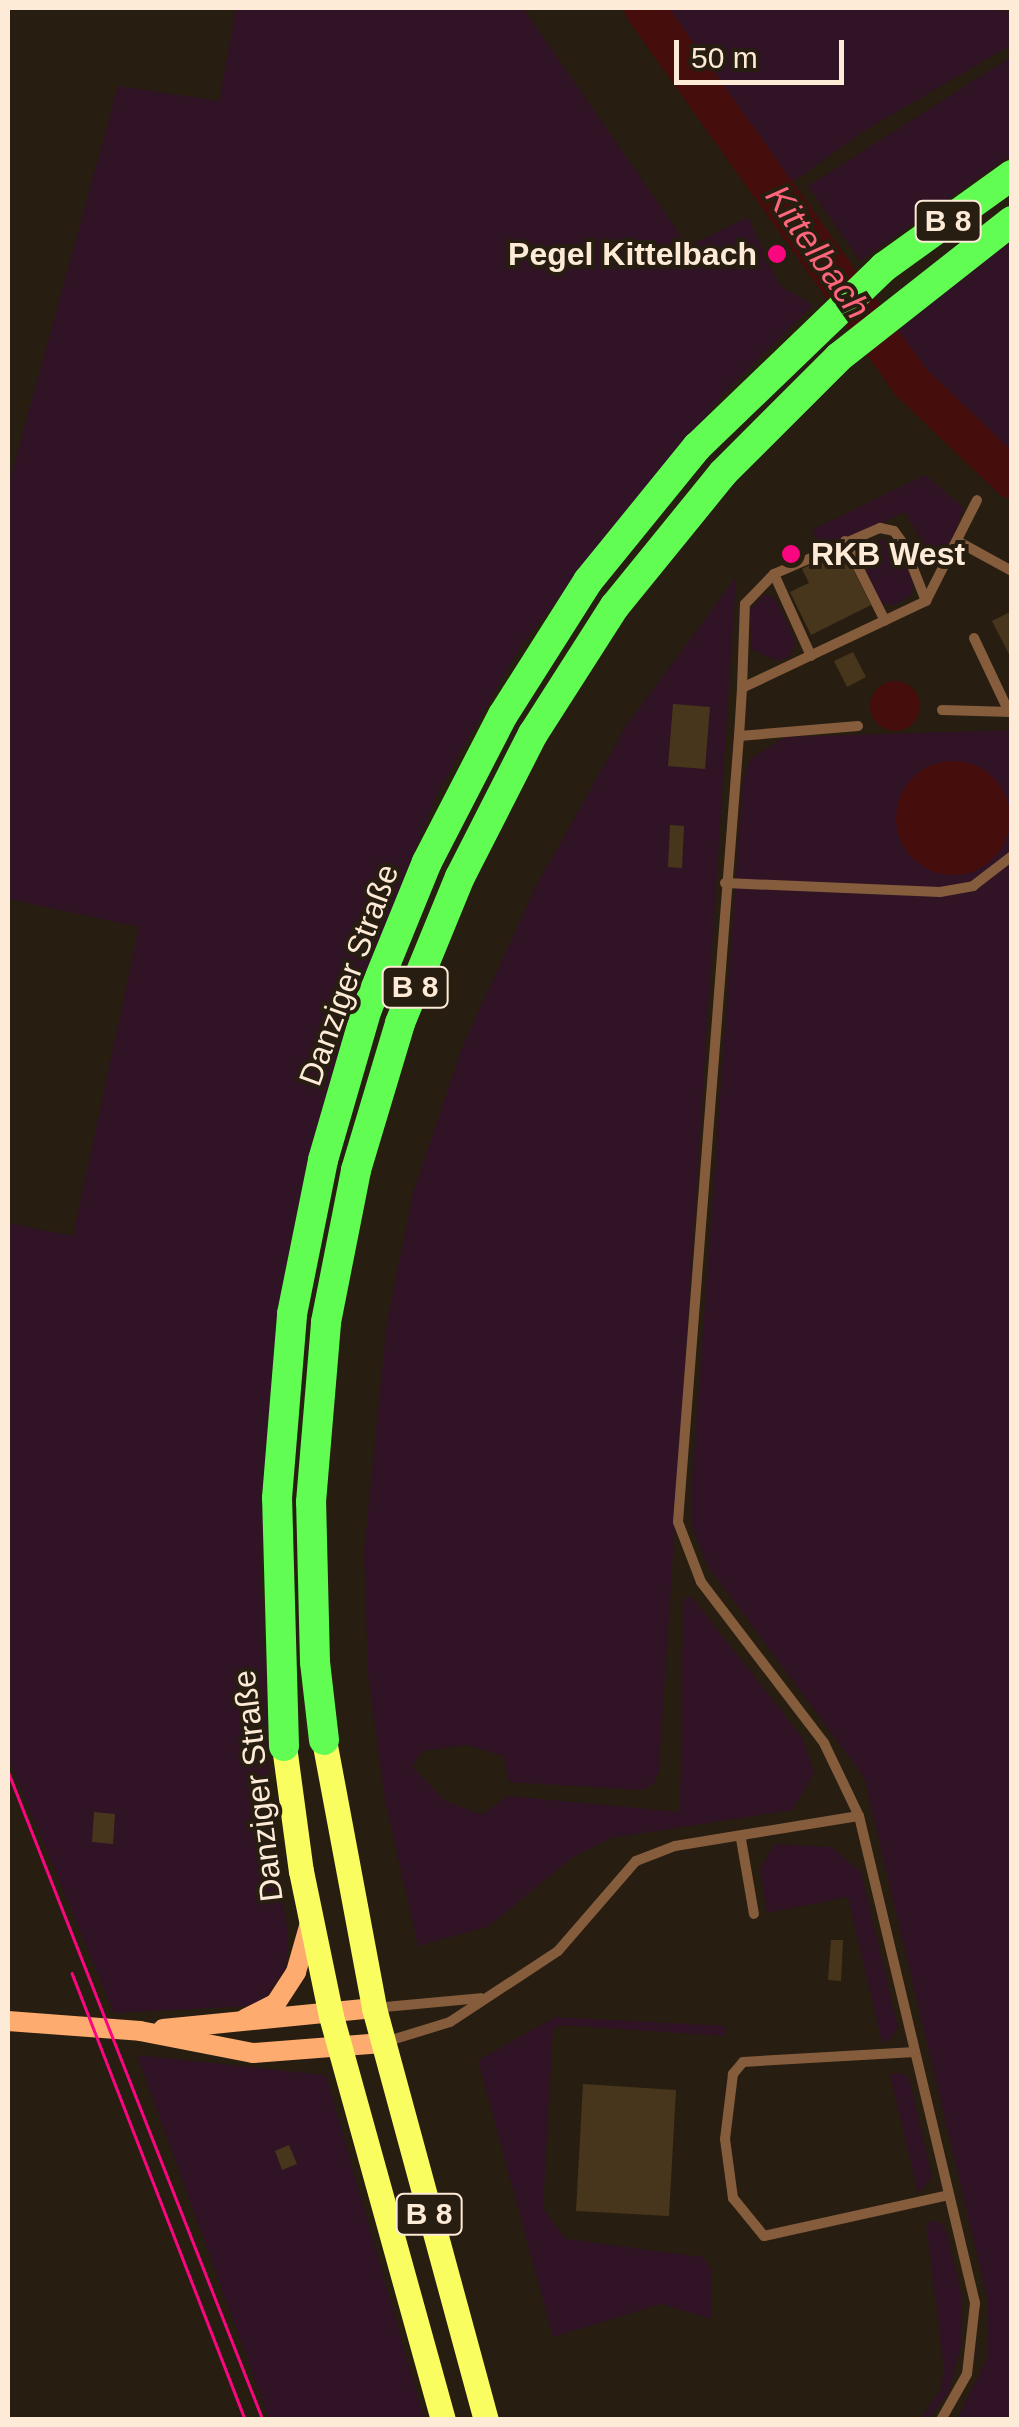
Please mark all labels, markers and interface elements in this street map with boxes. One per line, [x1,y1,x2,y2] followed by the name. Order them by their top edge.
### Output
[679,20,849,82] scale bar
[691,41,758,74] text: 50 m
[757,177,879,327] water label: Kittelbach
[913,196,983,246] road number: B 8
[508,235,757,273] place label: Pegel Kittelbach
[766,243,788,265] marker: Pegel Kittelbach
[811,535,965,573] place label: RKB West
[780,543,802,565] marker: RKB West
[291,859,407,1091] street label: Danziger Straße
[380,962,450,1012] road number: B 8
[225,1668,291,1904] street label: Danziger Straße
[394,2189,464,2239] road number: B 8

